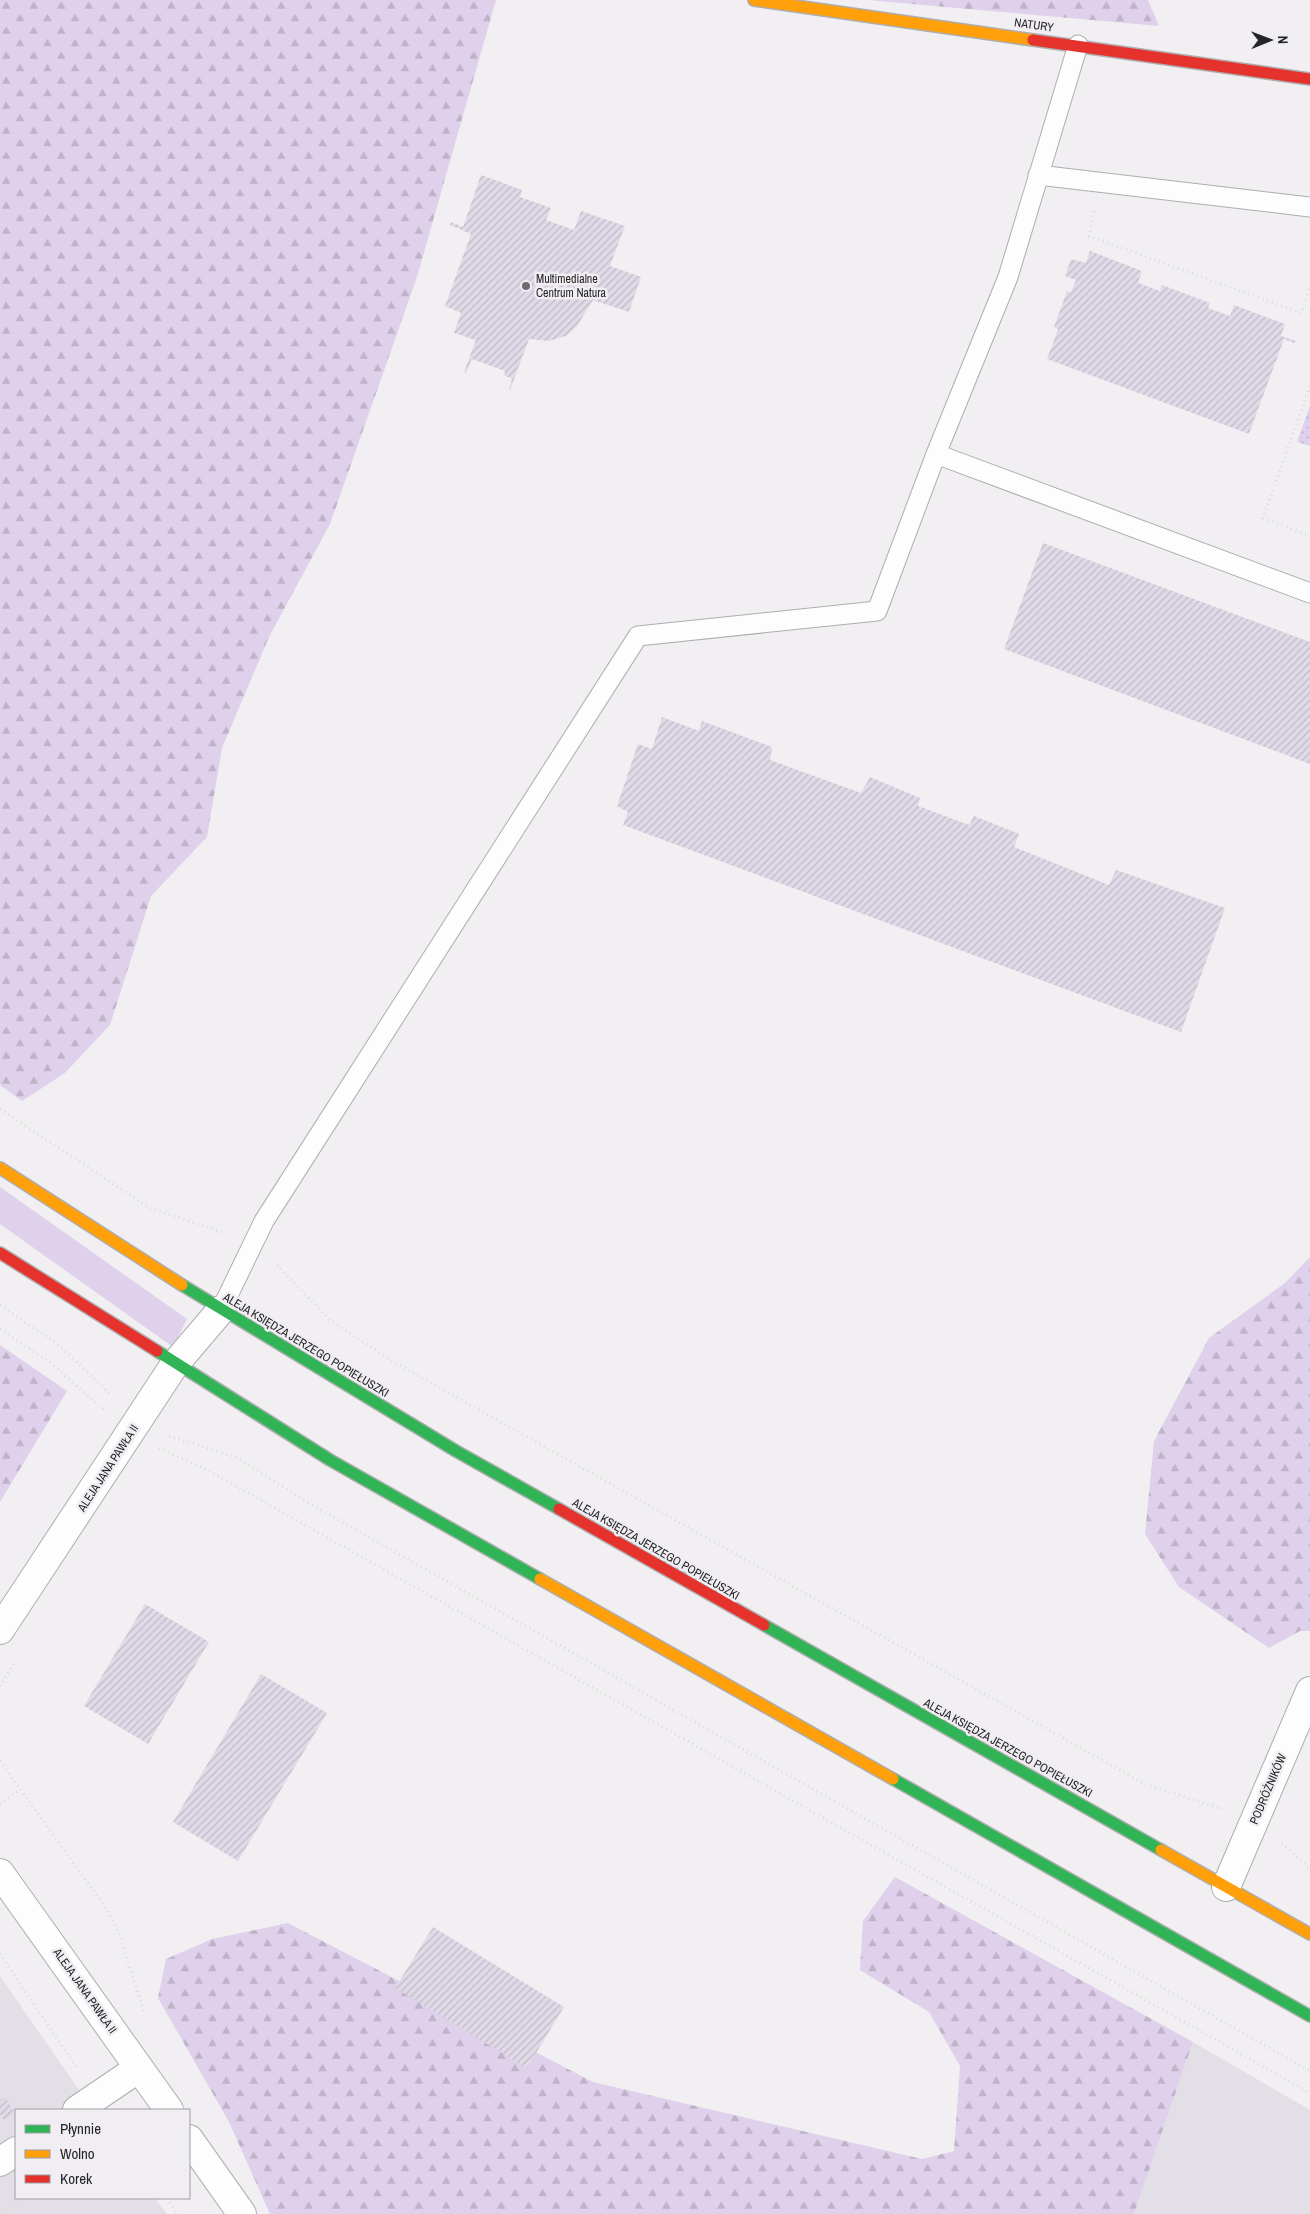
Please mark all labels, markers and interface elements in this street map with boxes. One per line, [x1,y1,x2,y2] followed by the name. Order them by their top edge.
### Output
[1013,14,1055,36] street label: NATURY
[1245,15,1295,65] north arrow
[1274,35,1292,44] text: N
[536,271,607,301] place label: Multimedialne Centrum Natura
[520,280,532,292] marker: Multimedialne Centrum Natura
[219,1289,392,1401] street label: ALEJA KSIĘDZA JERZEGO POPIEŁUSZKI
[73,1421,142,1515] street label: ALEJA JANA PAWŁA II
[569,1494,742,1604] street label: ALEJA KSIĘDZA JERZEGO POPIEŁUSZKI
[920,1694,1095,1801] street label: ALEJA KSIĘDZA JERZEGO POPIEŁUSZKI
[1246,1750,1290,1827] street label: PODRÓŻNIKÓW
[49,1944,120,2037] street label: ALEJA JANA PAWŁA II
[15,2109,190,2199] legend
[60,2118,101,2139] text: Płynnie
[60,2143,95,2164] text: Wolno
[60,2168,93,2189] text: Korek

